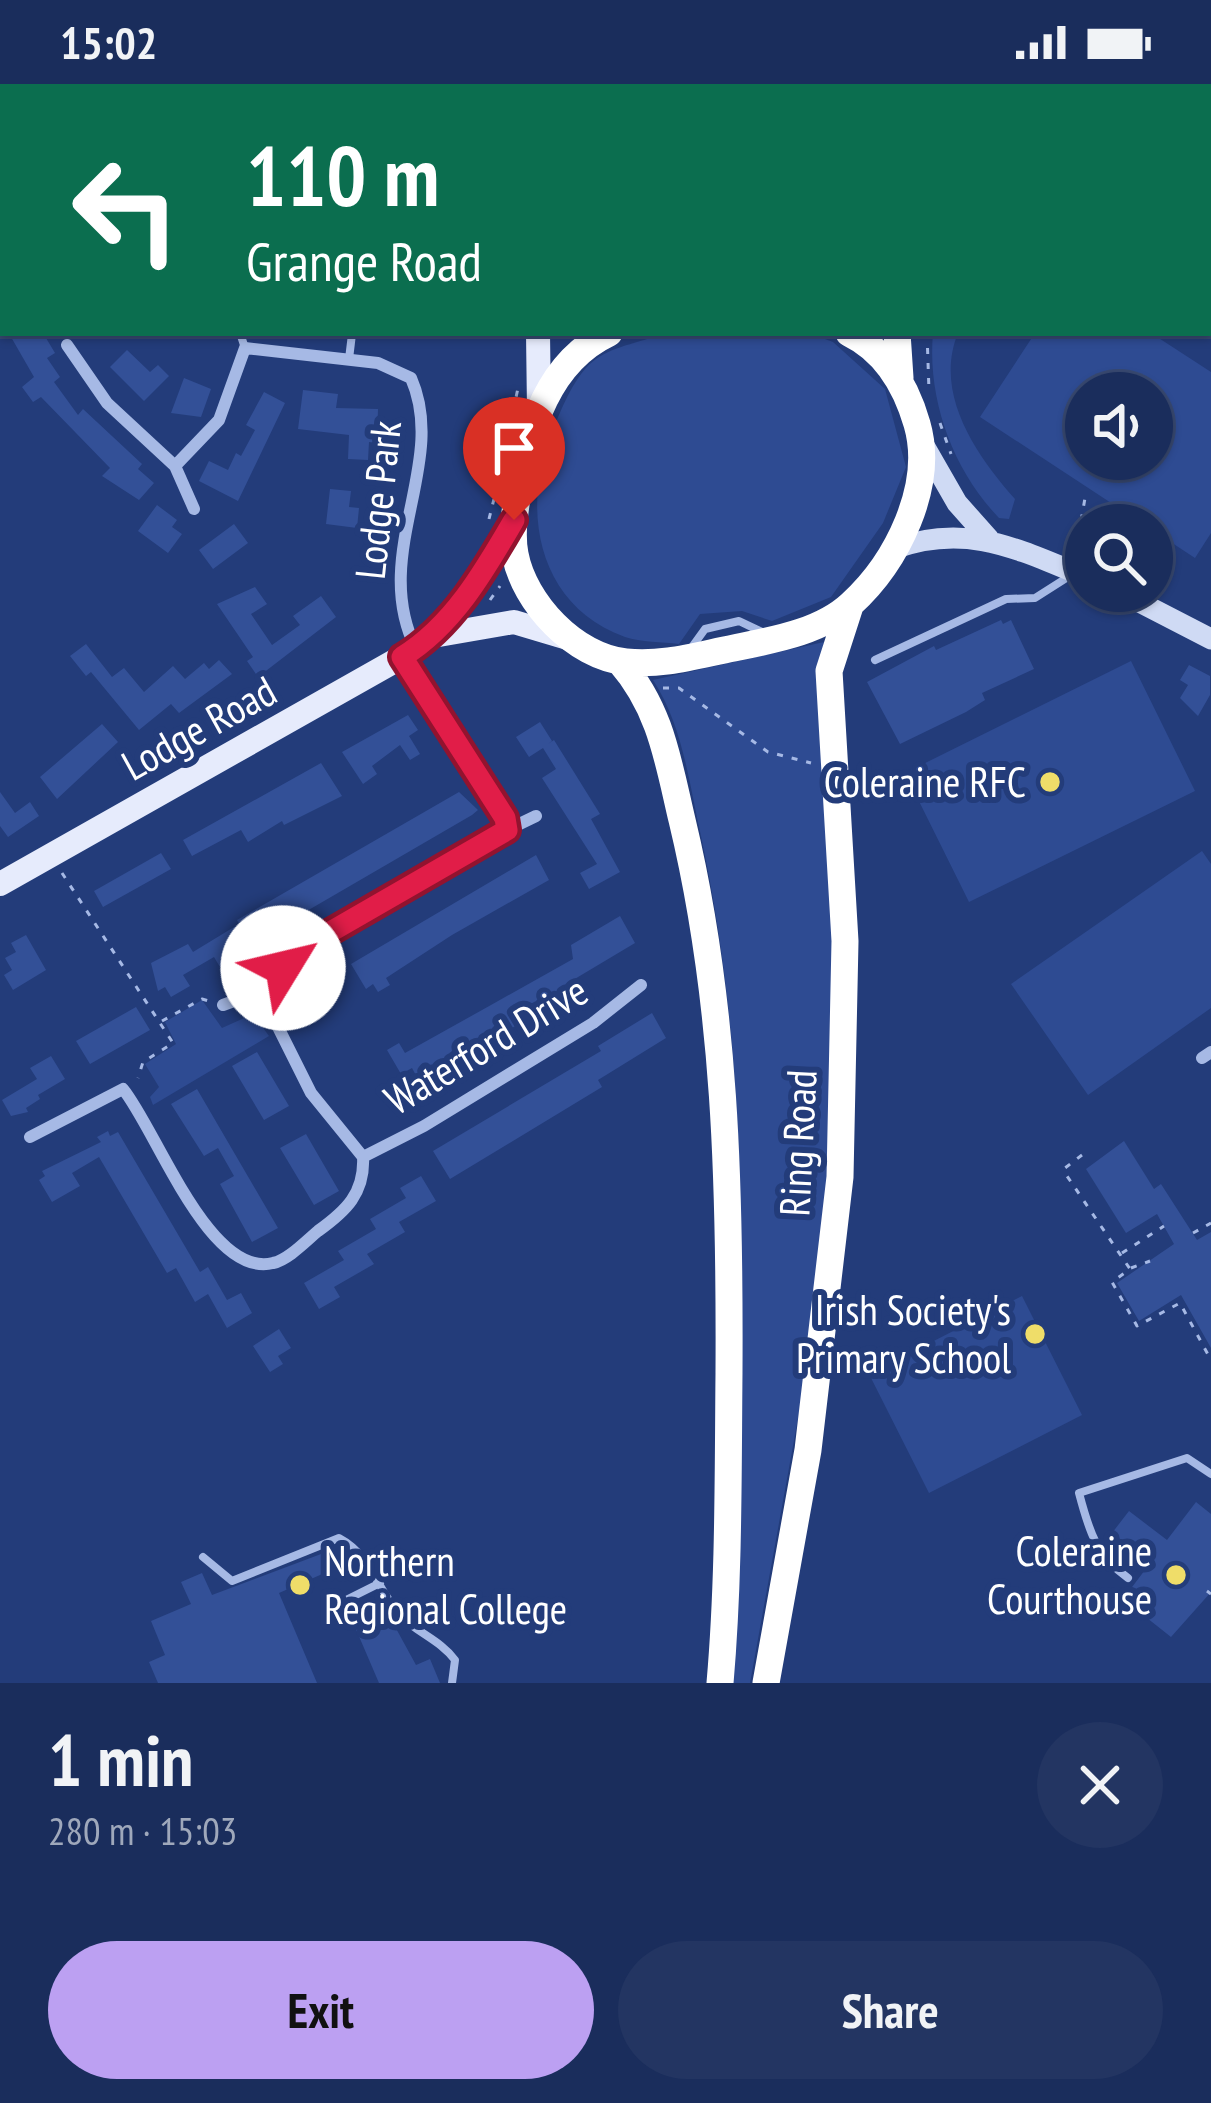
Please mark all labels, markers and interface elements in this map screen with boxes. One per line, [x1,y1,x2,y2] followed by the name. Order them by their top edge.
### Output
[60,13,157,71] text: 15:02
[246,120,439,229] text: 110 m
[48,132,204,288] icon: left
[246,226,482,296] text: Grange Road
[1065,372,1173,612] map controls
[1065,372,1173,480] button: sound
[463,397,565,520] pin
[481,415,547,481] icon: arrive
[342,418,413,582] street label: Lodge Park
[1065,504,1173,612] button: search
[112,663,286,792] street label: Lodge Road
[824,754,1026,809] place label: Coleraine RFC
[1037,769,1063,795] marker: Coleraine RFC
[220,905,346,1031] position arrow
[374,962,597,1127] street label: Waterford Drive
[766,1068,829,1218] street label: Ring Road
[796,1282,1011,1385] place label: Irish Society's Primary School
[1022,1321,1048,1347] marker: Irish Society's Primary School
[987,1523,1152,1626] place label: Coleraine Courthouse
[324,1533,567,1636] place label: Northern Regional College
[1163,1562,1189,1588] marker: Coleraine Courthouse
[287,1572,313,1598] marker: Northern Regional College
[48,1713,193,1806] text: 1 min
[1037,1722,1163,1848] button: close
[48,1805,237,1856] text: 280 m · 15:03
[48,1941,594,2079] button: Exit
[618,1941,1163,2079] button: Share

